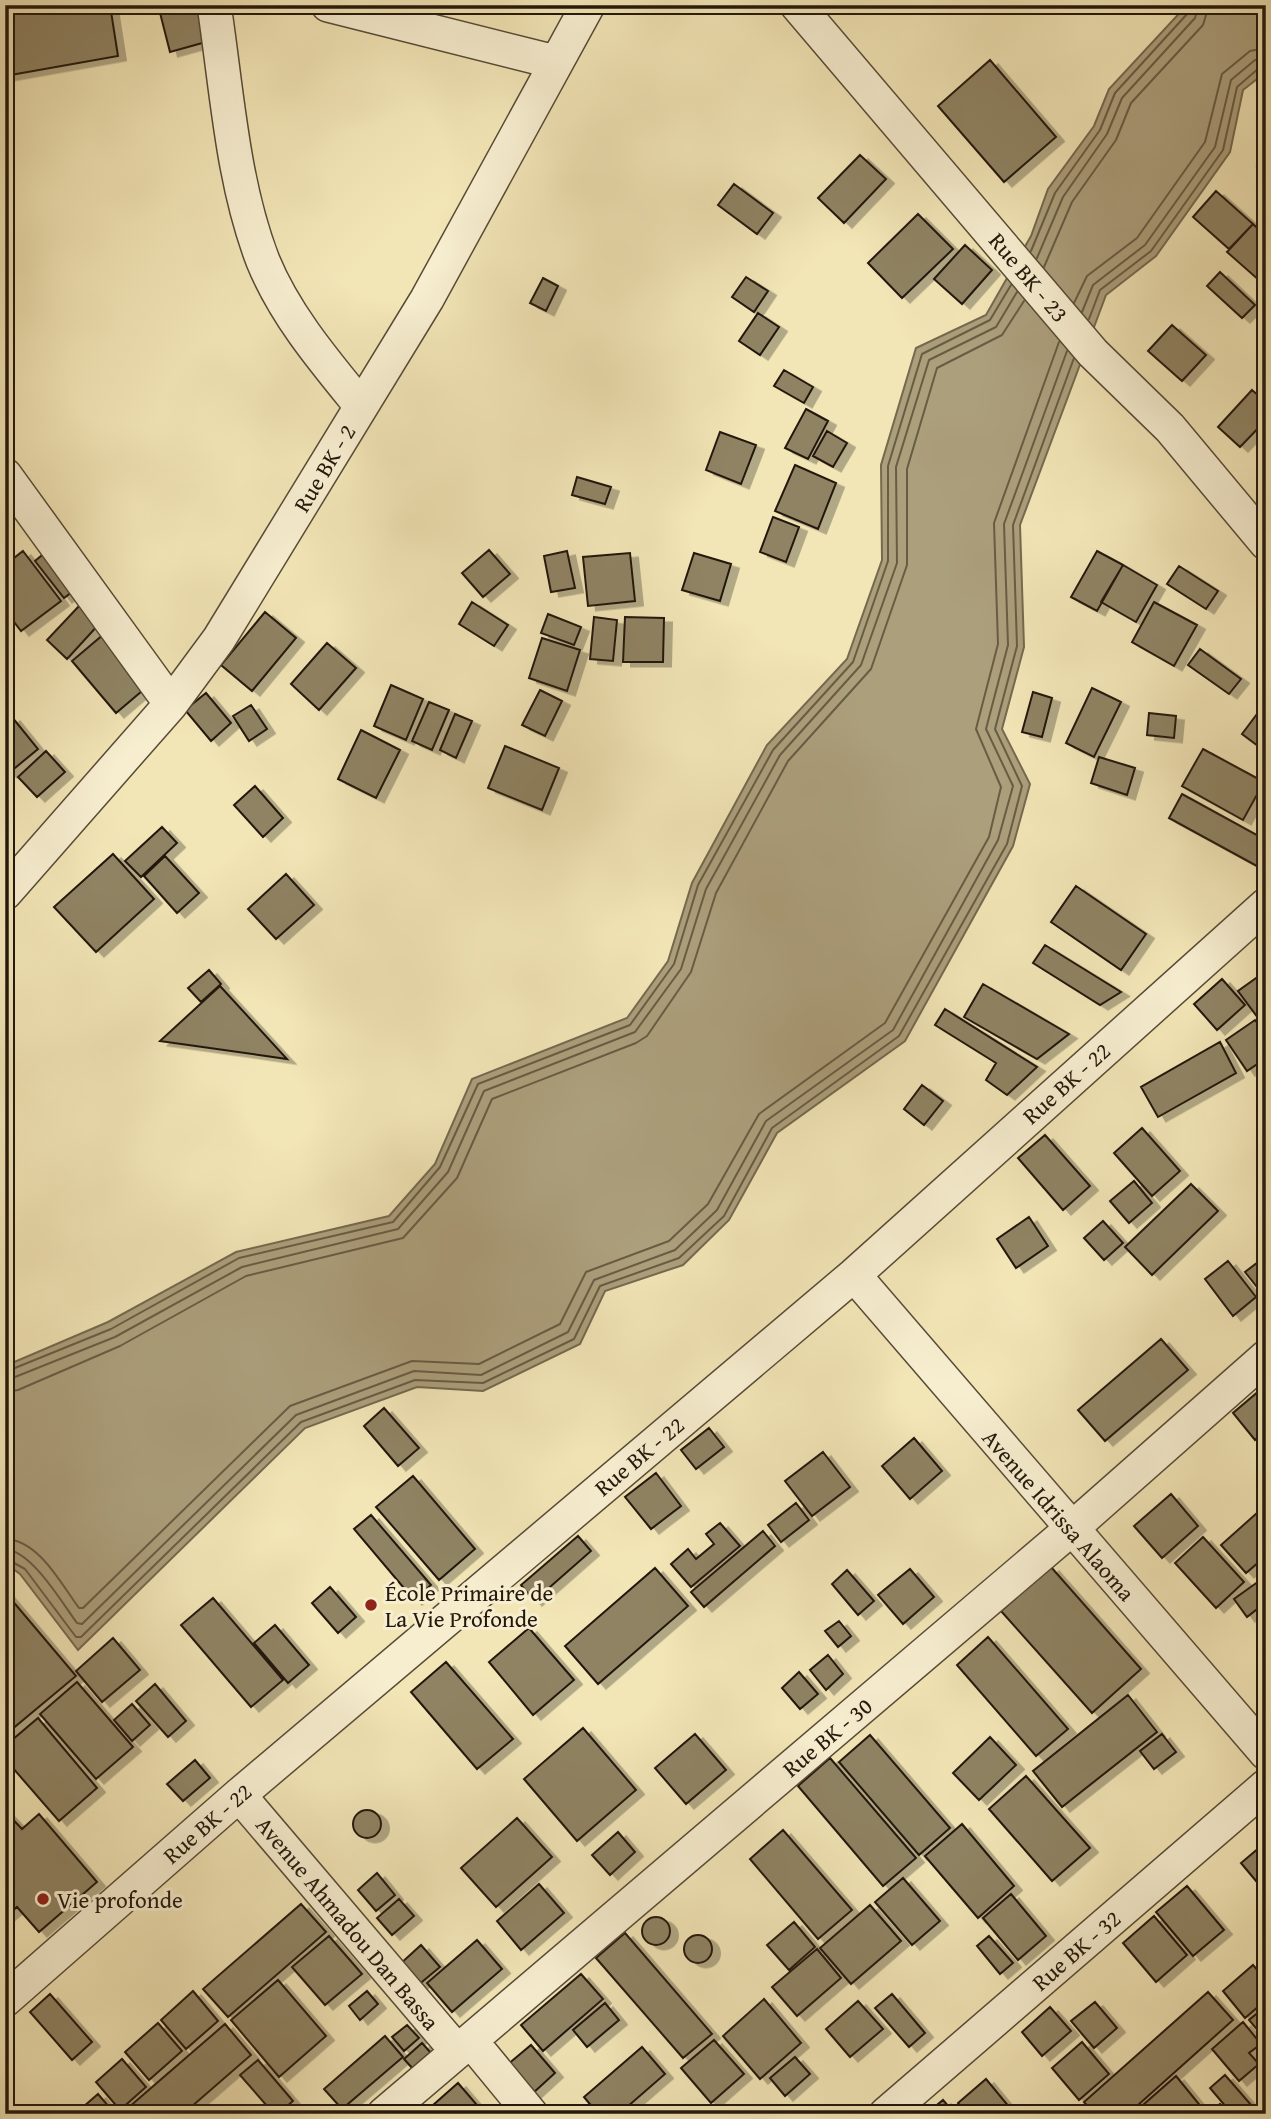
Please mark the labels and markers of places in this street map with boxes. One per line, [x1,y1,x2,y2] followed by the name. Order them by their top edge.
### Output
[385,1576,553,1635] place label: École Primaire de La Vie Profonde
[363,1597,379,1613] marker: École Primaire de La Vie Profonde
[57,1883,183,1916] place label: Vie profonde
[35,1891,51,1907] marker: Vie profonde

